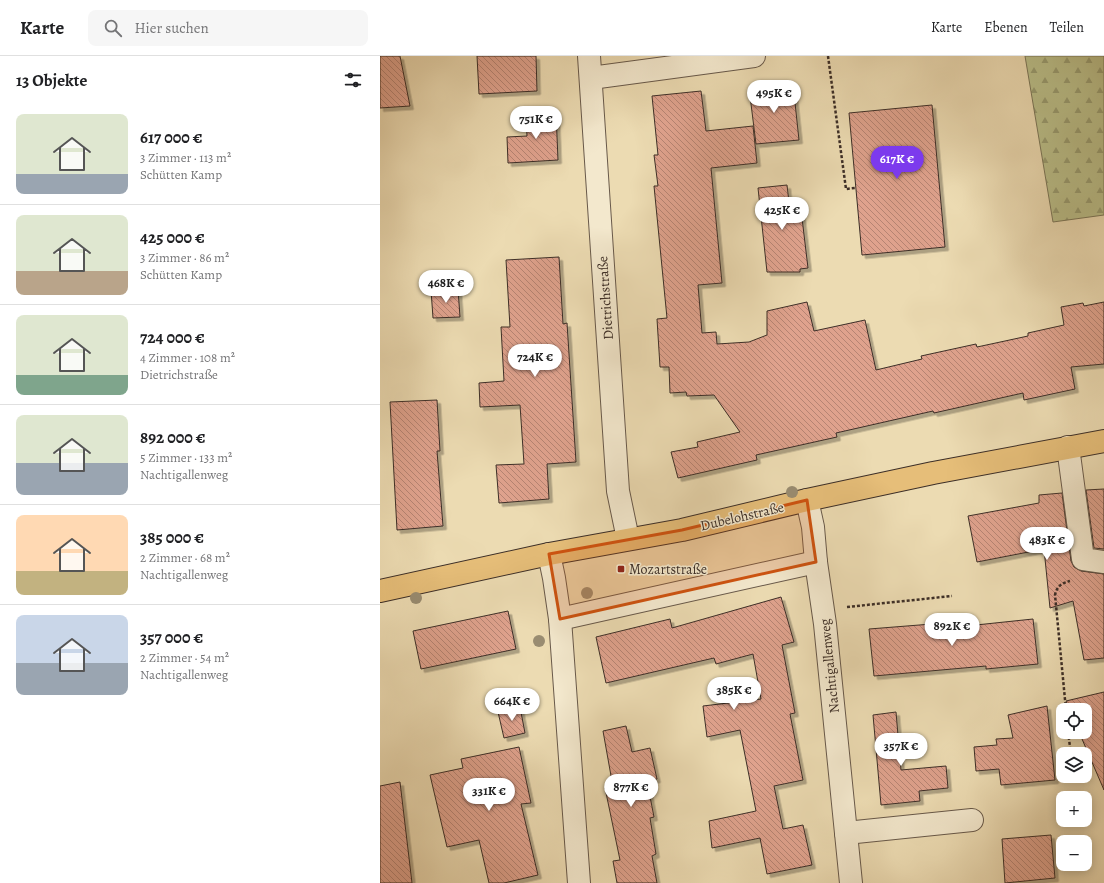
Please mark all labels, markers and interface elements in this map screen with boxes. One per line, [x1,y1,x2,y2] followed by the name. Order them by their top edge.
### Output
[88,10,368,46] search box
[20,15,64,41] text: Karte
[102,17,124,39] icon: search
[134,18,209,38] text: Hier suchen
[931,18,962,37] text: Karte
[984,18,1028,37] text: Ebenen
[1050,18,1084,37] text: Teilen
[16,69,87,92] text: 13 Objekte
[342,69,364,91] icon: filters
[741,80,807,114] pin: 495K €
[756,84,792,101] text: 495K €
[503,106,569,140] pin: 751K €
[519,110,553,127] text: 751K €
[140,126,203,149] text: 617 000 €
[48,130,96,178] icon: home
[864,146,930,180] pin: 617K €
[140,149,231,166] text: 3 Zimmer · 113 m²
[880,150,914,167] text: 617K €
[140,166,222,183] text: Schütten Kamp
[749,197,815,231] pin: 425K €
[764,201,800,218] text: 425K €
[140,226,205,249] text: 425 000 €
[48,231,96,279] icon: home
[140,249,229,266] text: 3 Zimmer · 86 m²
[593,255,618,341] street label: Dietrichstraße
[140,266,222,283] text: Schütten Kamp
[413,270,479,304] pin: 468K €
[428,274,464,291] text: 468K €
[140,326,205,349] text: 724 000 €
[48,331,96,379] icon: home
[502,344,568,378] pin: 724K €
[517,348,553,365] text: 724K €
[140,349,235,366] text: 4 Zimmer · 108 m²
[140,366,218,383] text: Dietrichstraße
[140,426,206,449] text: 892 000 €
[48,431,96,479] icon: home
[140,449,232,466] text: 5 Zimmer · 133 m²
[140,466,228,483] text: Nachtigallenweg
[698,498,786,535] street label: Dubelohstraße
[140,526,204,549] text: 385 000 €
[1014,527,1080,561] pin: 483K €
[48,531,96,579] icon: home
[1029,531,1065,548] text: 483K €
[140,549,230,566] text: 2 Zimmer · 68 m²
[629,560,707,579] place label: Mozartstraße
[616,564,626,574] marker: Mozartstraße
[140,566,228,583] text: Nachtigallenweg
[919,613,985,647] pin: 892K €
[934,617,970,634] text: 892K €
[815,618,844,714] street label: Nachtigallenweg
[140,626,203,649] text: 357 000 €
[48,631,96,679] icon: home
[140,649,229,666] text: 2 Zimmer · 54 m²
[140,666,228,683] text: Nachtigallenweg
[701,677,767,711] pin: 385K €
[716,681,752,698] text: 385K €
[479,688,545,722] pin: 664K €
[494,692,530,709] text: 664K €
[1056,703,1092,871] map controls
[1056,703,1092,739] button: locate
[868,733,934,767] pin: 357K €
[884,737,918,754] text: 357K €
[1056,747,1092,783] button: layers
[598,774,664,808] pin: 877K €
[456,778,522,812] pin: 331K €
[613,778,649,795] text: 877K €
[472,782,506,799] text: 331K €
[1056,791,1092,827] button: +
[1056,835,1092,871] button: −

